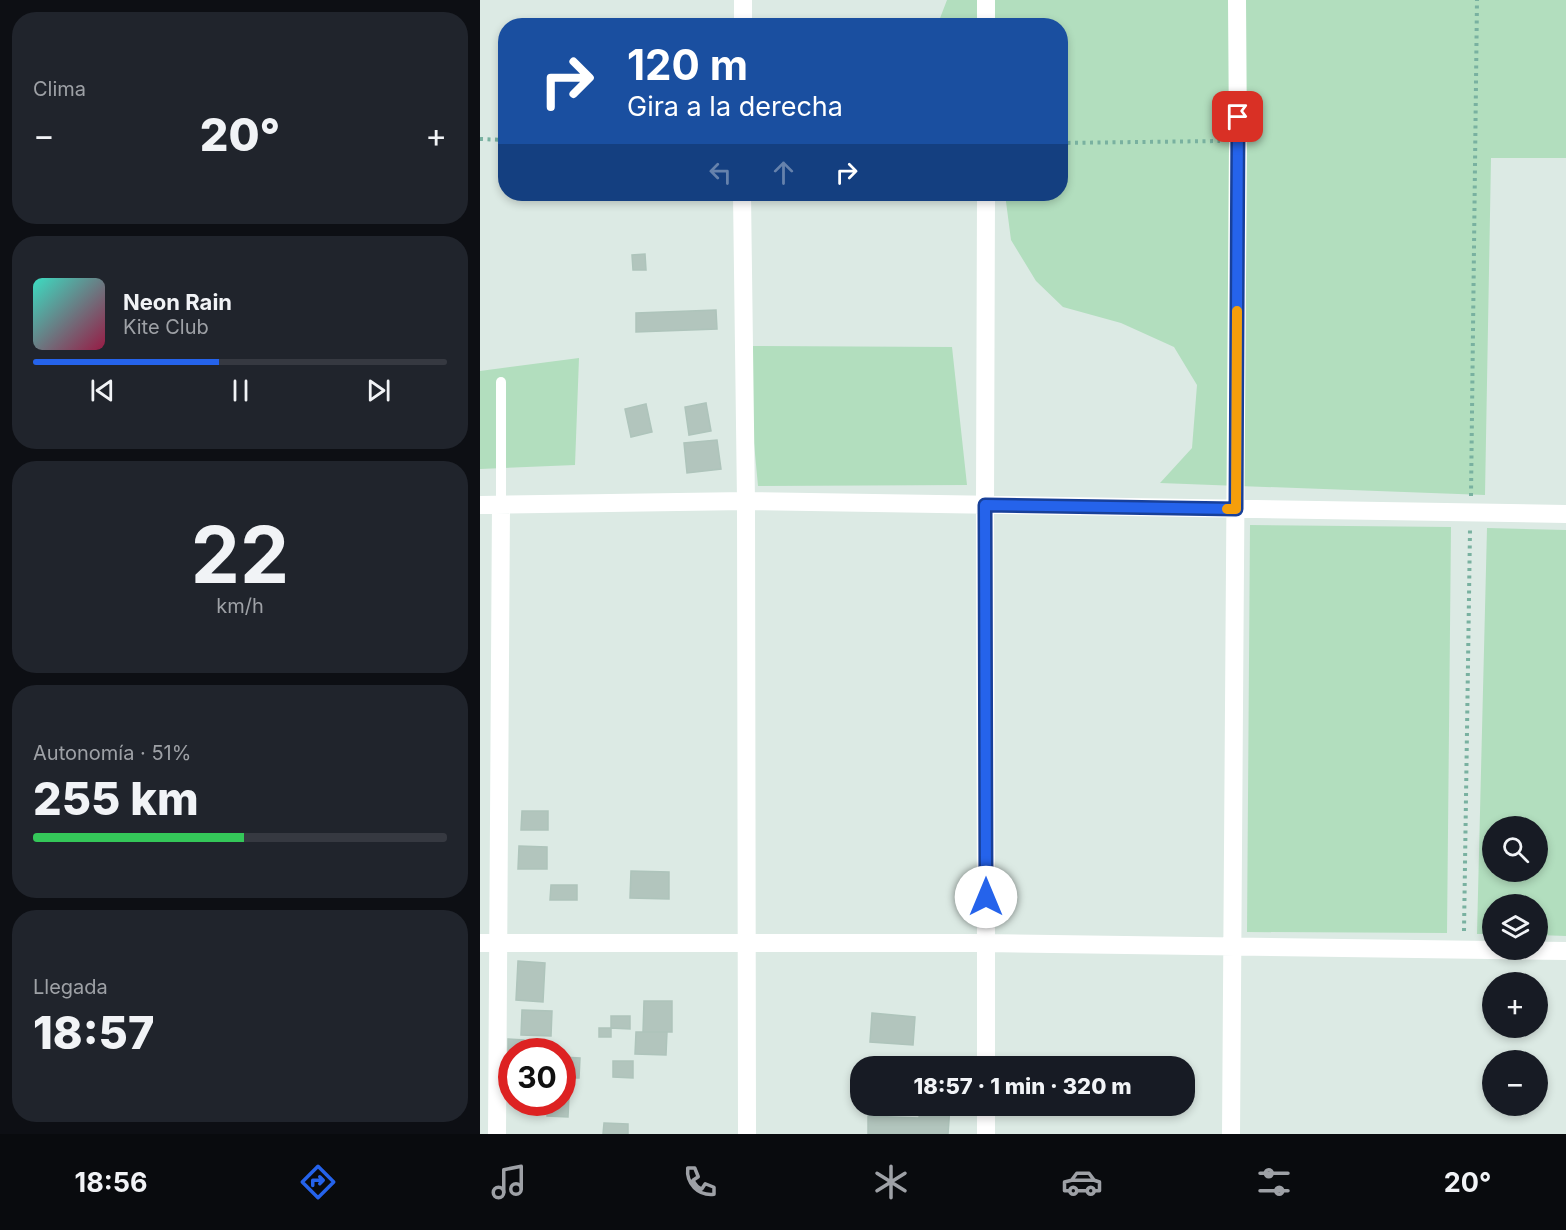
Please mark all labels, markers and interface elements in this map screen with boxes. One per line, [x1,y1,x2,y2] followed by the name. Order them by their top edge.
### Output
[627,39,748,90] text: 120 m
[528,42,606,120] icon: right
[33,77,86,101] text: Clima
[627,90,843,123] text: Gira a la derecha
[1212,91,1263,142] pin
[1221,100,1254,133] icon: arrive
[200,107,280,162] text: 20°
[33,115,55,155] text: −
[425,115,447,155] text: +
[704,156,737,189] icon: left
[767,156,800,189] icon: ahead
[830,156,863,189] icon: right
[123,289,232,315] text: Neon Rain
[123,315,209,339] text: Kite Club
[86,374,119,407] icon: previous
[224,374,257,407] icon: pause
[362,374,395,407] icon: next
[191,507,289,602] text: 22
[216,594,264,618] text: km/h
[33,741,191,765] text: Autonomía · 51%
[33,771,199,826] text: 255 km
[1482,816,1548,1116] map controls
[1482,816,1548,882] button: search
[954,865,1018,929] position arrow
[1482,894,1548,960] button: layers
[1482,972,1548,1038] button: +
[33,975,108,999] text: Llegada
[33,1005,154,1060] text: 18:57
[498,1038,576,1116] speed limit sign: 30
[1482,1050,1548,1116] button: −
[913,1073,1132,1099] text: 18:57 · 1 min · 320 m
[297,1161,339,1203] icon: directions
[488,1161,530,1203] icon: music
[679,1161,721,1203] icon: phone
[870,1161,912,1203] icon: climate
[1061,1161,1103,1203] icon: car
[1253,1161,1295,1203] icon: filters
[75,1166,148,1199] text: 18:56
[1444,1166,1491,1199] text: 20°

